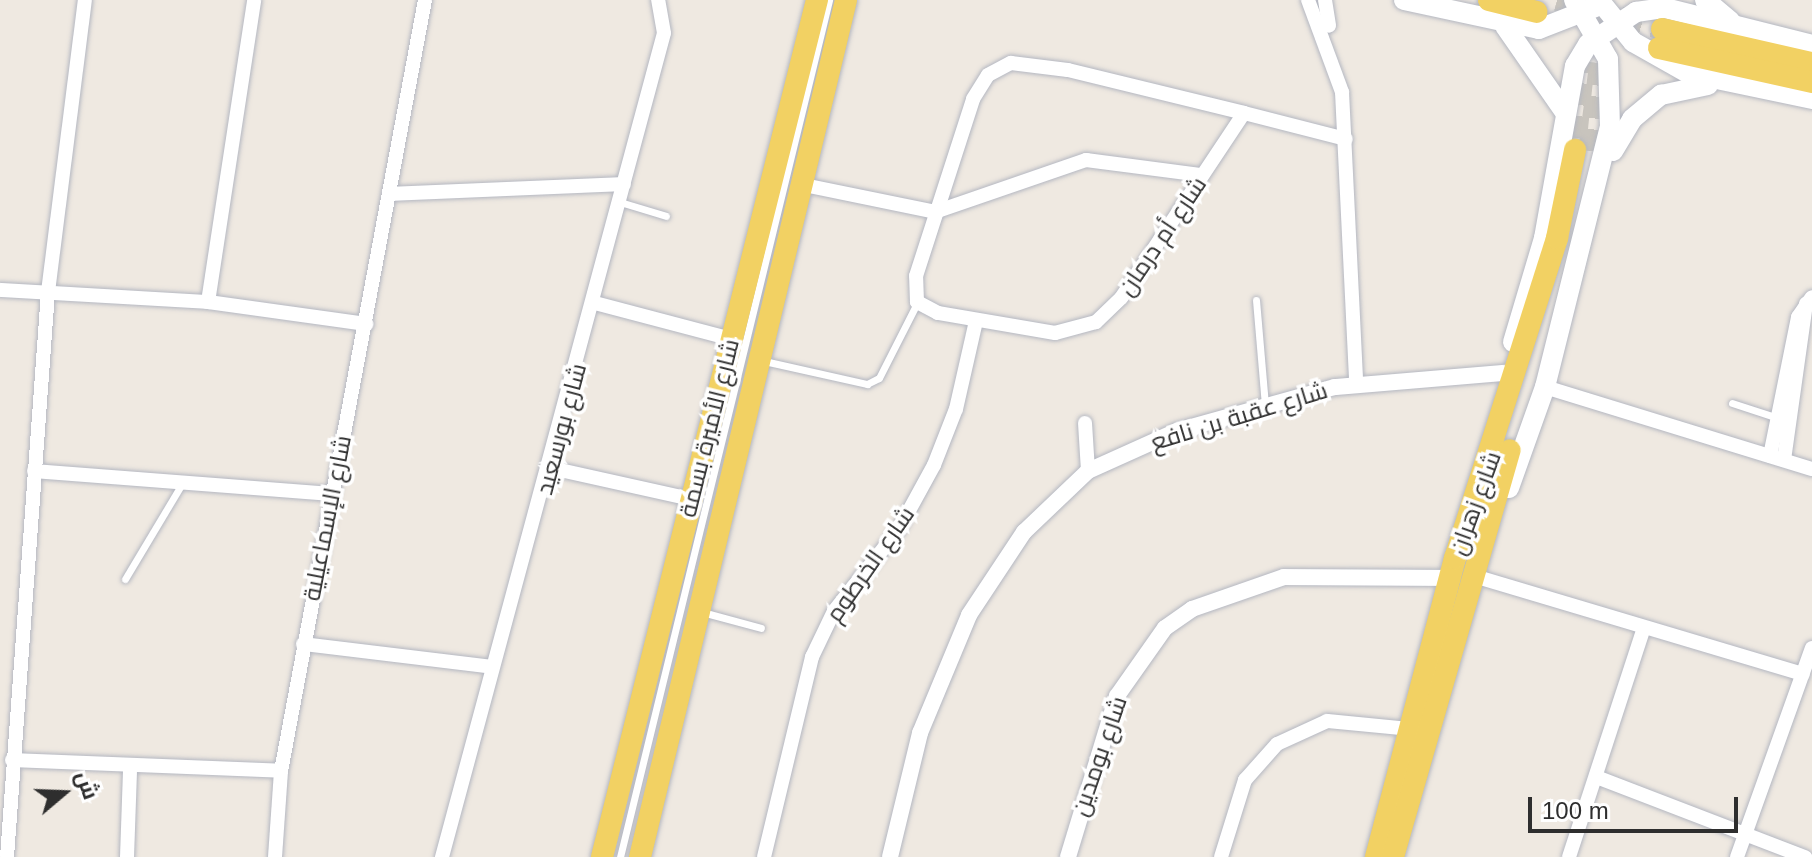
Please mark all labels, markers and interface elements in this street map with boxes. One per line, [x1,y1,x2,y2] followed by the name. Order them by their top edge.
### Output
[1112,171,1212,301] street label: شارع أم درمان
[673,336,745,520] street label: شارع الأميرة بسمة
[530,360,592,498] street label: شارع بورسعيد
[1147,375,1331,457] street label: شارع عقبة بن نافع
[297,433,357,603] street label: شارع الإسماعيلية
[1443,447,1507,559] street label: شارع زهران
[820,501,920,627] street label: شارع الخرطوم
[1065,692,1133,820] street label: شارع بومدين
[24,753,104,833] north arrow
[71,768,104,802] text: ش
[1532,781,1742,831] scale bar
[1542,797,1609,824] text: 100 m

